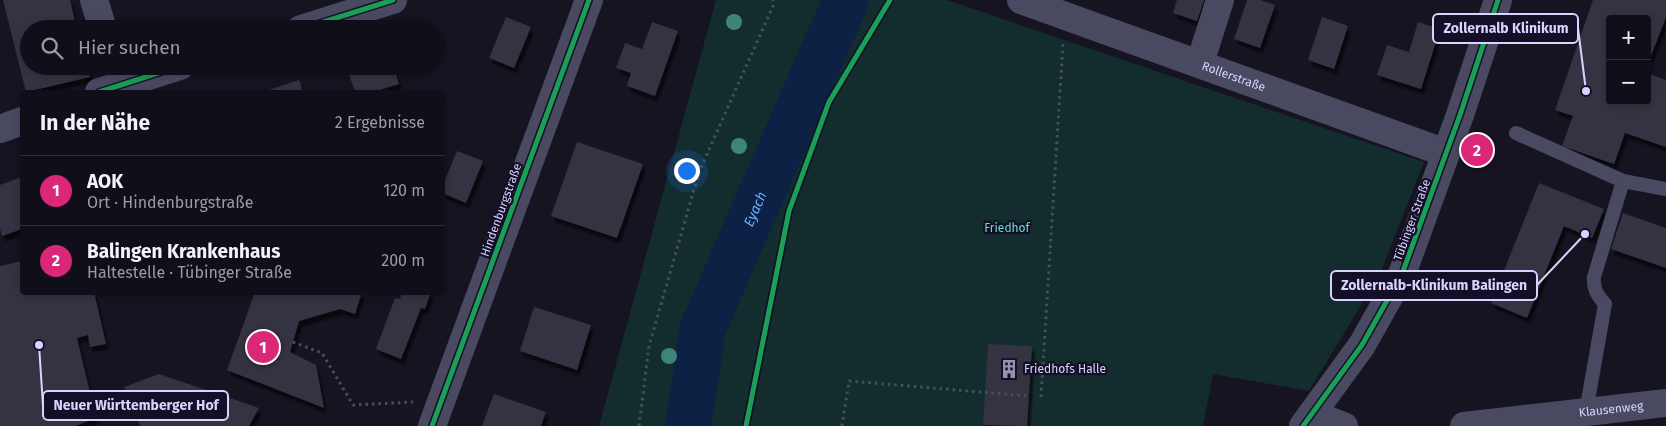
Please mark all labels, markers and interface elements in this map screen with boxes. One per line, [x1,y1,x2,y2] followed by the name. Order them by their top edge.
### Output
[1433,14,1578,43] callout: Zollernalb Klinikum
[1606,15,1651,105] map controls
[1606,15,1651,60] button: +
[20,20,445,75] search box
[1444,20,1569,37] text: Zollernalb Klinikum
[38,34,66,62] icon: search
[78,36,181,59] text: Hier suchen
[1200,59,1267,94] street label: Rollerstraße
[1606,60,1651,105] button: −
[40,110,150,136] text: In der Nähe
[335,113,425,132] text: 2 Ergebnisse
[1461,131,1493,169] pin: 2
[674,158,700,184] your location
[478,161,524,259] street label: Hindenburgstraße
[87,170,123,193] text: AOK
[1391,177,1433,263] street label: Tübinger Straße
[52,181,60,200] text: 1
[383,181,425,200] text: 120 m
[740,189,770,229] water label: Eyach
[87,193,254,212] text: Ort · Hindenburgstraße
[984,221,1031,235] park label: Friedhof
[87,240,280,263] text: Balingen Krankenhaus
[52,251,60,270] text: 2
[381,251,425,270] text: 200 m
[87,263,292,282] text: Haltestelle · Tübinger Straße
[1331,271,1537,300] callout: Zollernalb-Klinikum Balingen
[1341,277,1527,294] text: Zollernalb-Klinikum Balingen
[247,328,279,366] pin: 1
[998,358,1020,380] building icon: Friedhofs Halle
[1024,362,1106,376] place label: Friedhofs Halle
[43,391,228,420] callout: Neuer Württemberger Hof
[53,397,221,414] text: Neuer Württemberger Hof
[1578,399,1645,420] street label: Klausenweg

